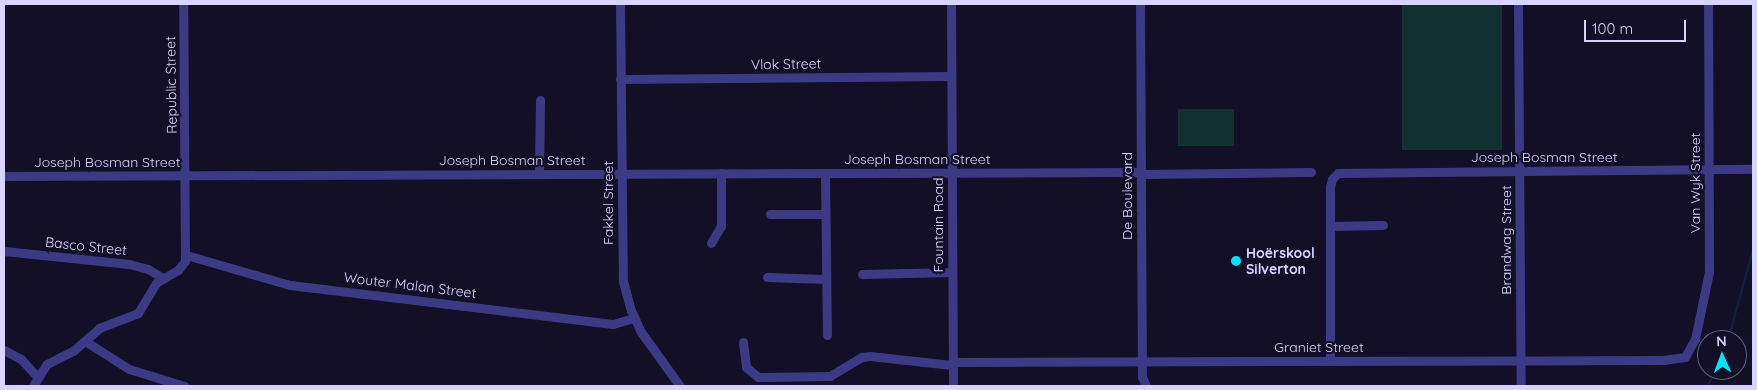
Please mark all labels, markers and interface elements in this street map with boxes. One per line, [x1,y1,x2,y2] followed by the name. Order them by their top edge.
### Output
[1587,10,1690,42] scale bar
[1592,19,1633,38] text: 100 m
[162,36,180,134] street label: Republic Street
[751,55,821,73] street label: Vlok Street
[1687,133,1703,233] street label: Van Wyk Street
[1471,149,1617,165] street label: Joseph Bosman Street
[844,151,990,167] street label: Joseph Bosman Street
[439,152,585,168] street label: Joseph Bosman Street
[1119,152,1135,240] street label: De Boulevard
[34,154,180,170] street label: Joseph Bosman Street
[600,161,616,245] street label: Fakkel Street
[930,177,946,273] street label: Fountain Road
[1498,185,1514,295] street label: Brandwag Street
[44,233,128,259] street label: Basco Street
[1246,245,1315,278] place label: Hoërskool Silverton
[1230,255,1242,267] marker: Hoërskool Silverton
[343,269,477,301] street label: Wouter Malan Street
[1697,330,1747,380] north arrow
[1716,332,1727,350] text: N
[1274,339,1364,355] street label: Graniet Street

